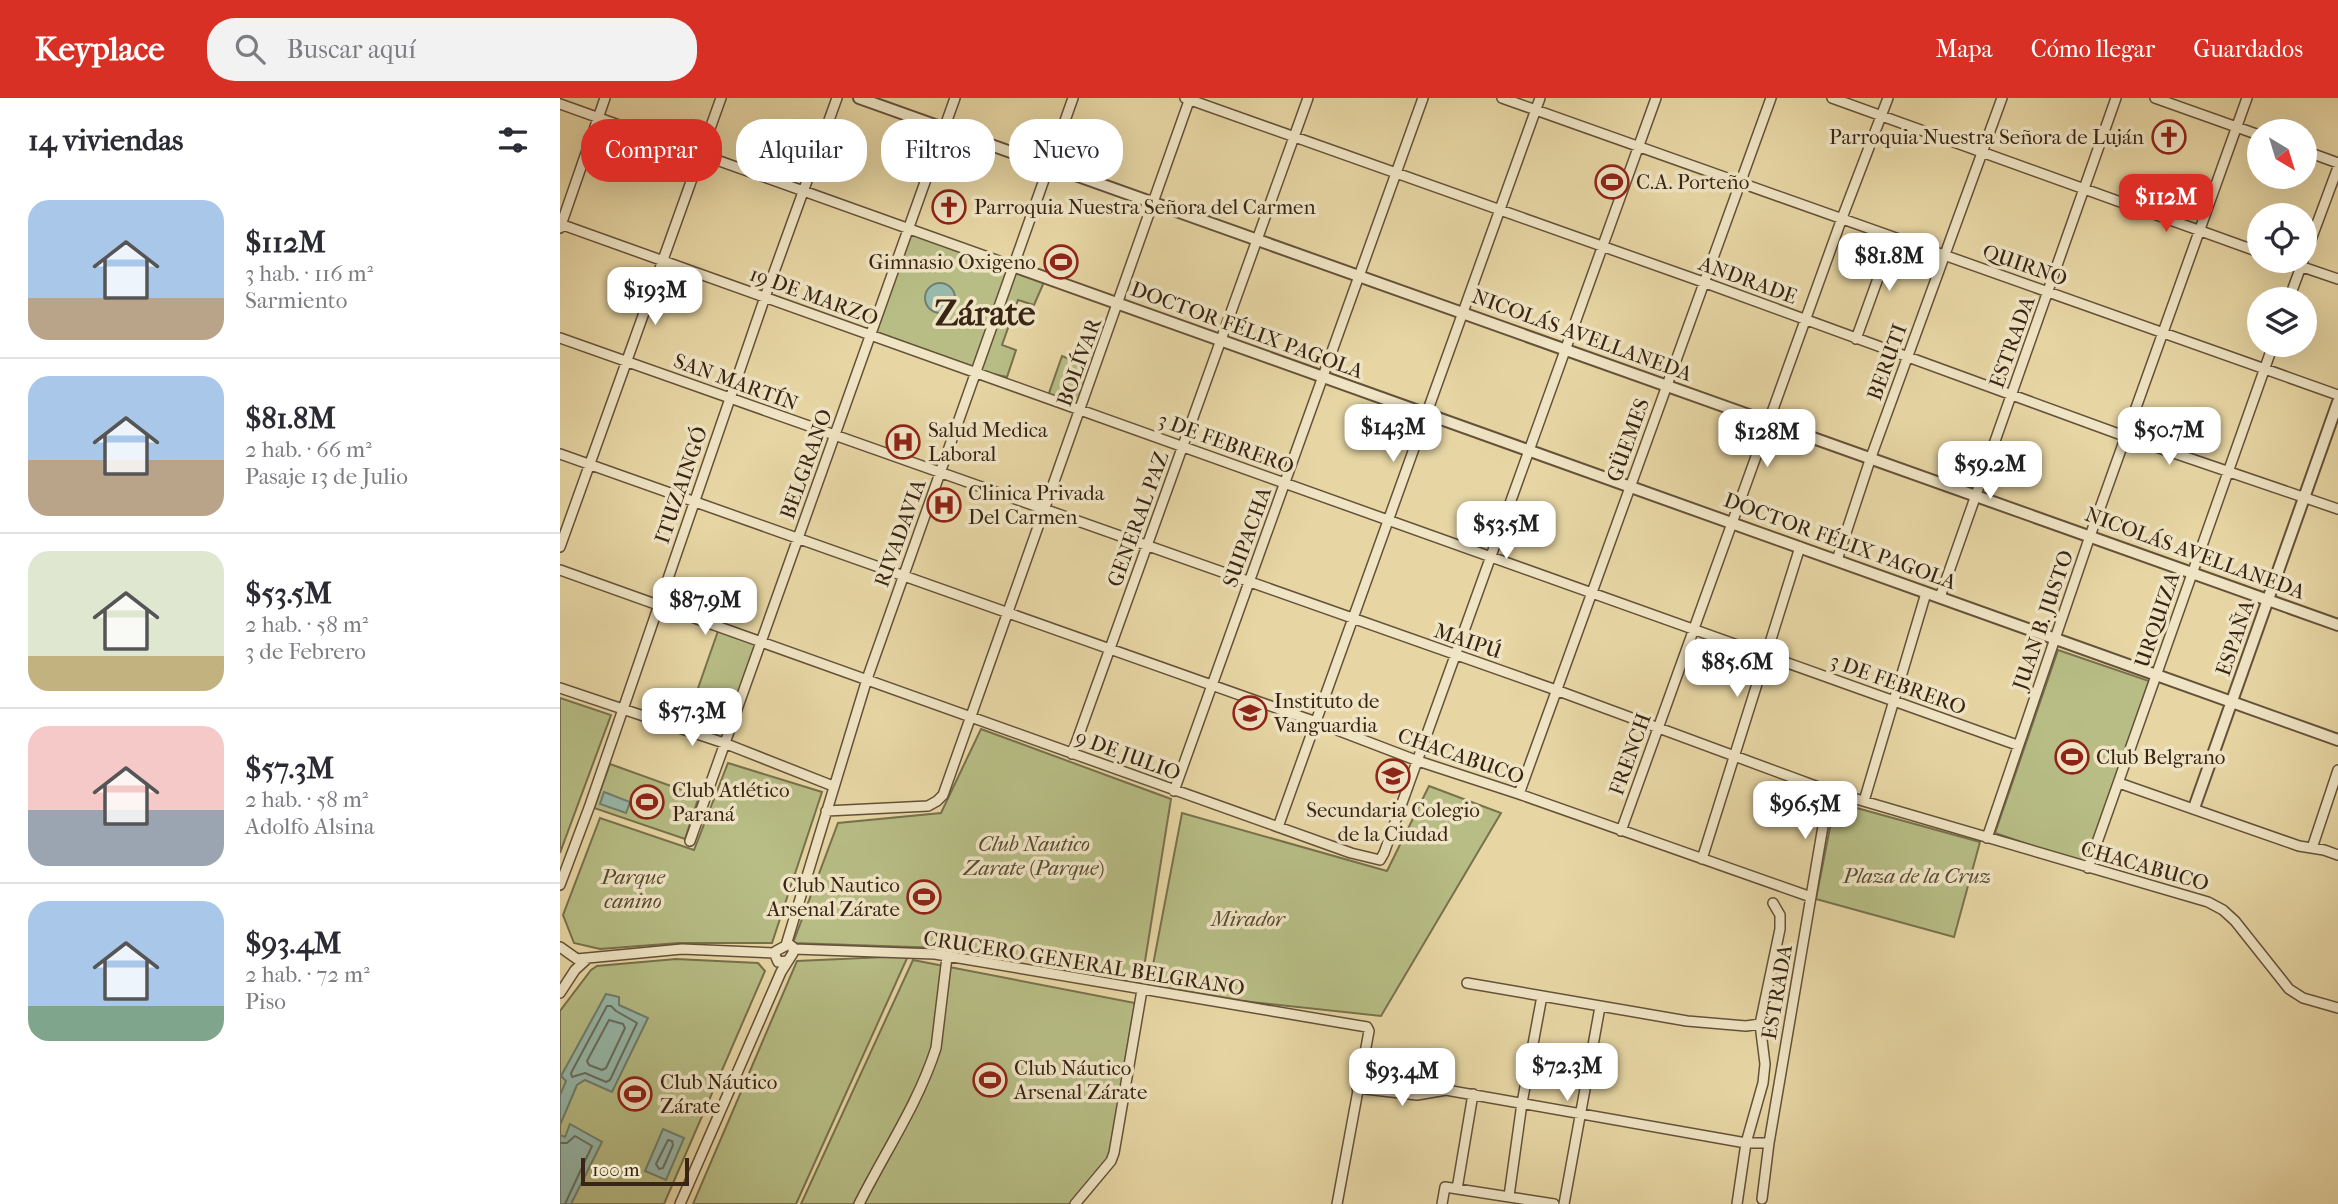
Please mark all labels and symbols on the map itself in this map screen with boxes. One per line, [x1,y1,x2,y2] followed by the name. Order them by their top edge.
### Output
[2150,118,2188,156] church icon: Parroquia Nuestra Señora de Luján
[2247,119,2317,189] north arrow
[1829,125,2144,149] place label: Parroquia Nuestra Señora de Luján
[1593,163,1631,201] sports icon: C.A. Porteño
[1636,170,1749,194] place label: C.A. Porteño
[2117,174,2215,234] pin: $112M
[930,188,968,226] church icon: Parroquia Nuestra Señora del Carmen
[974,195,1316,219] place label: Parroquia Nuestra Señora del Carmen
[1832,234,1946,293] pin: $81.8M
[1979,239,2071,291] street label: QUIRNO
[1042,243,1080,281] sports icon: Gimnasio Oxigeno
[869,250,1036,274] place label: Gimnasio Oxigeno
[1695,251,1801,309] street label: ANDRADE
[746,262,882,330] street label: 19 DE MARZO
[606,268,704,327] pin: $193M
[1127,277,1367,383] street label: DOCTOR FÉLIX PAGOLA
[1469,284,1696,386] street label: NICOLÁS AVELLANEDA
[935,293,1036,334] district label: Zárate
[1984,293,2040,391] street label: ESTRADA
[1052,314,1106,409] street label: BOLÍVAR
[1862,321,1912,403] street label: BERUTI
[671,348,802,416] street label: SAN MARTÍN
[1602,395,1654,485] street label: GÜEMES
[1344,404,1442,464] pin: $143M
[775,406,837,522] street label: BELGRANO
[1155,407,1297,479] street label: 3 DE FEBRERO
[2112,408,2226,467] pin: $50.7M
[1718,410,1816,469] pin: $128M
[928,418,1048,466] place label: Salud Medica Laboral
[649,423,712,547] street label: ITUZAINGÓ
[884,423,922,461] hospital icon: Salud Medica Laboral
[1933,442,2047,501] pin: $59.2M
[1102,448,1174,590] street label: GENERAL PAZ
[869,476,931,590] street label: RIVADAVIA
[968,481,1105,529] place label: Clinica Privada Del Carmen
[1218,483,1276,590] street label: SUIPACHA
[925,486,963,524] hospital icon: Clinica Privada Del Carmen
[1720,488,1960,594] street label: DOCTOR FÉLIX PAGOLA
[1449,502,1563,561] pin: $53.5M
[2082,502,2309,604] street label: NICOLÁS AVELLANEDA
[2007,547,2078,695] street label: JUAN B. JUSTO
[2130,569,2185,671] street label: URQUIZA
[648,578,762,637] pin: $87.9M
[2211,597,2259,679] street label: ESPAÑA
[1431,618,1506,664] street label: MAIPÚ
[1680,640,1794,699] pin: $85.6M
[1827,648,1969,720] street label: 3 DE FEBRERO
[635,688,749,748] pin: $57.3M
[1273,689,1379,737] place label: Instituto de Vanguardia
[1231,694,1269,732] school or university icon: Instituto de Vanguardia
[1604,709,1656,798] street label: FRENCH
[1395,723,1527,789] street label: CHACABUCO
[1072,725,1184,785] street label: 9 DE JULIO
[2053,738,2091,776] sports icon: Club Belgrano
[2096,745,2226,769] place label: Club Belgrano
[1374,757,1412,795] school or university icon: Secundaria Colegio de la Ciudad
[672,778,790,826] place label: Club Atlético Paraná
[1748,782,1862,841] pin: $96.5M
[628,783,666,821] sports icon: Club Atlético Paraná
[1306,798,1480,846] place label: Secundaria Colegio de la Ciudad
[962,832,1104,880] park label: Club Nautico Zarate (Parque)
[2078,836,2212,896] street label: CHACABUCO
[1842,864,1991,888] park label: Plaza de la Cruz
[600,865,665,913] park label: Parque canino
[766,873,900,921] place label: Club Nautico Arsenal Zárate
[905,878,943,916] sports icon: Club Nautico Arsenal Zárate
[1209,907,1286,931] park label: Mirador
[922,926,1246,1000] street label: CRUCERO GENERAL BELGRANO
[1757,942,1797,1041] street label: ESTRADA
[1510,1044,1624,1103] pin: $72.3M
[1345,1048,1459,1108] pin: $93.4M
[1013,1056,1147,1104] place label: Club Náutico Arsenal Zárate
[971,1061,1009,1099] sports icon: Club Náutico Arsenal Zárate
[660,1070,778,1118] place label: Club Náutico Zárate
[616,1075,654,1113] sports icon: Club Náutico Zárate
[581,1155,690,1187] scale bar

